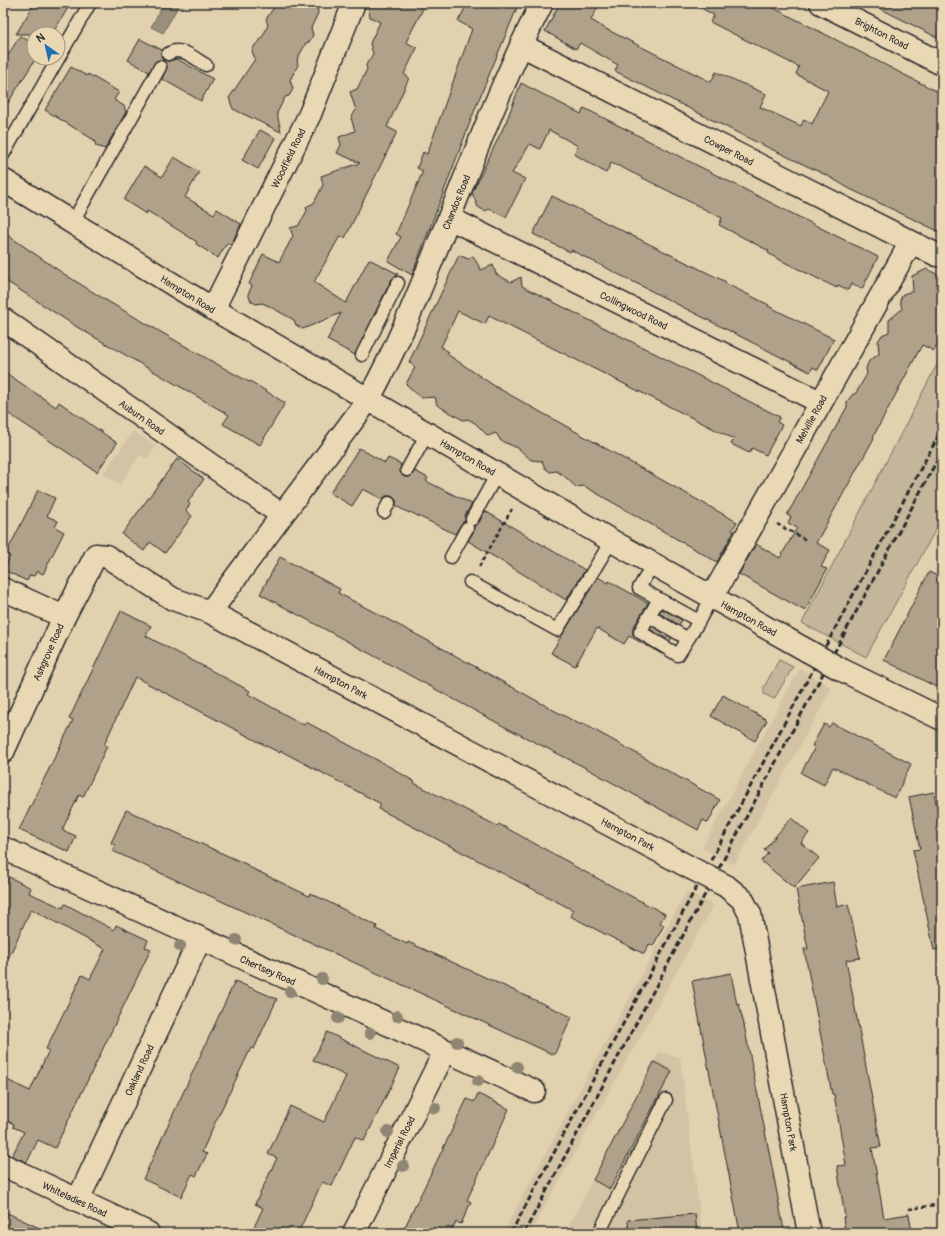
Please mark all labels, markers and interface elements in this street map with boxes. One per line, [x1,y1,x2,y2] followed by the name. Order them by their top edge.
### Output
[853,15,910,53] street label: Brighton Road
[26,26,66,66] north arrow
[34,30,48,46] text: N
[269,126,309,190] street label: Woodfield Road
[702,133,756,169] street label: Cowper Road
[440,173,473,232] street label: Chandos Road
[158,273,217,317] street label: Hampton Road
[598,289,670,333] street label: Collingwood Road
[794,393,830,446] street label: Melville Road
[116,398,167,438] street label: Auburn Road
[437,437,498,479] street label: Hampton Road
[718,598,779,639] street label: Hampton Road
[31,622,67,683] street label: Ashgrove Road
[312,664,370,702] street label: Hampton Park
[599,816,657,854] street label: Hampton Park
[238,953,297,989] street label: Chertsey Road
[123,1043,157,1098] street label: Oakland Road
[777,1092,799,1153] street label: Hampton Park
[382,1114,418,1170] street label: Imperial Road
[40,1180,109,1220] street label: Whiteladies Road

